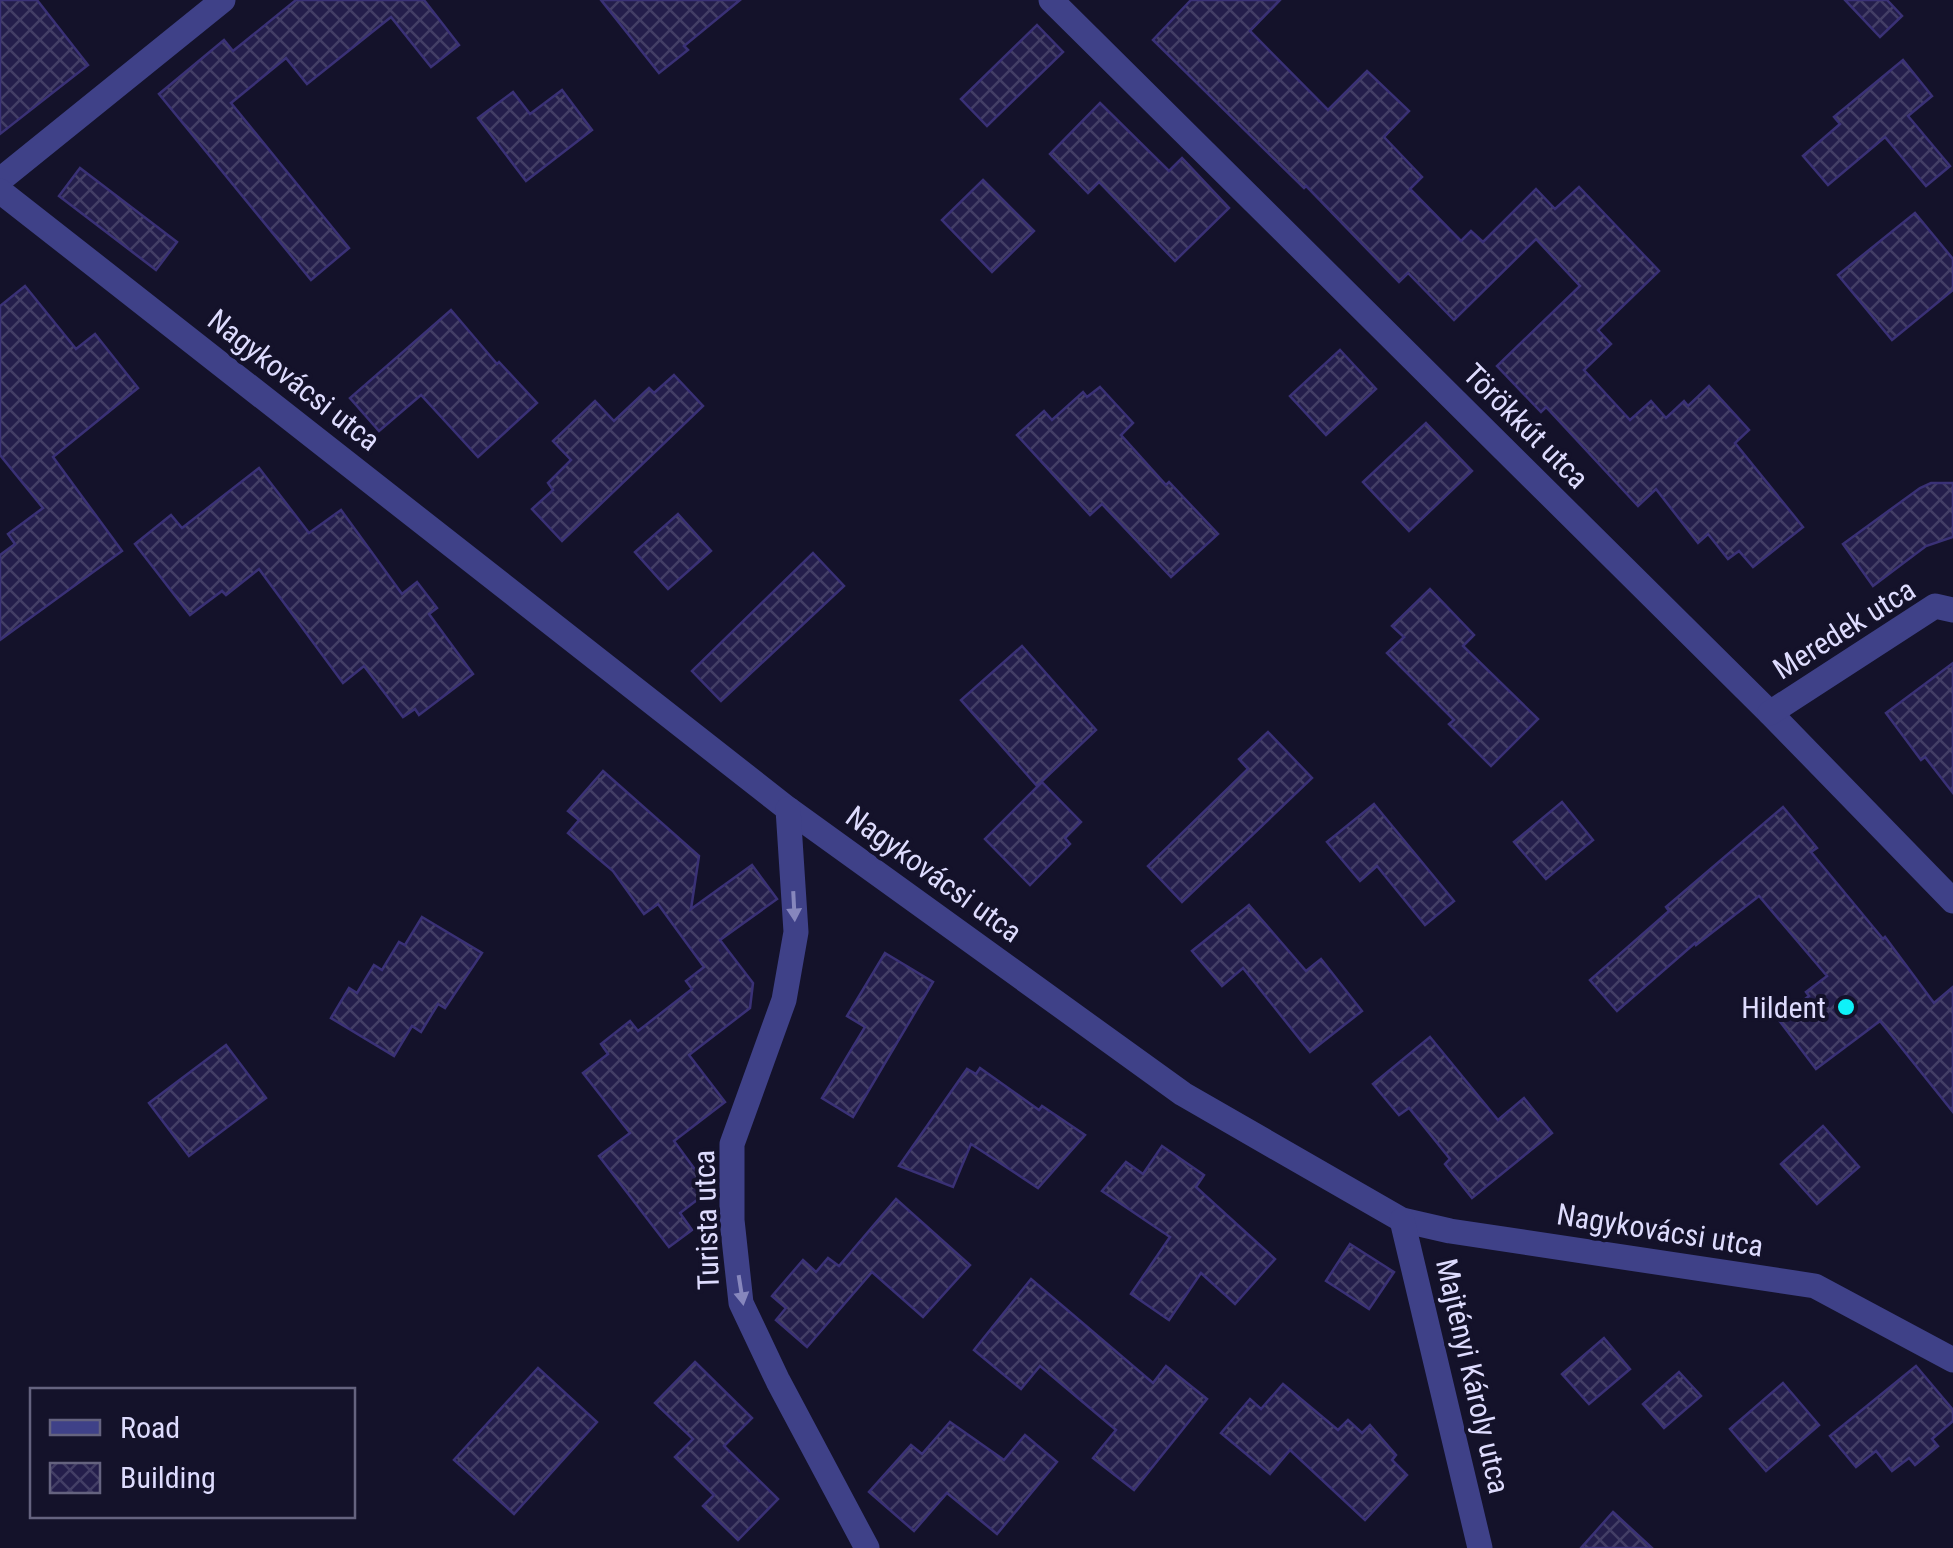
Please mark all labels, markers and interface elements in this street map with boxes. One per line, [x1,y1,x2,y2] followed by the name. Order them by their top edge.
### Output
[201,302,387,458] street label: Nagykovácsi utca
[1456,356,1596,496] street label: Törökkút utca
[1767,572,1921,686] street label: Meredek utca
[839,799,1029,949] street label: Nagykovácsi utca
[786,890,802,922] one-way arrow
[1741,990,1826,1025] place label: Hildent
[1835,996,1857,1018] marker: Hildent
[686,1149,726,1291] street label: Turista utca
[1554,1196,1766,1264] street label: Nagykovácsi utca
[1429,1255,1517,1497] street label: Majtényi Károly utca
[733,1275,749,1306] one-way arrow
[30,1388,355,1518] legend
[120,1410,180,1445] text: Road
[120,1460,216,1495] text: Building

